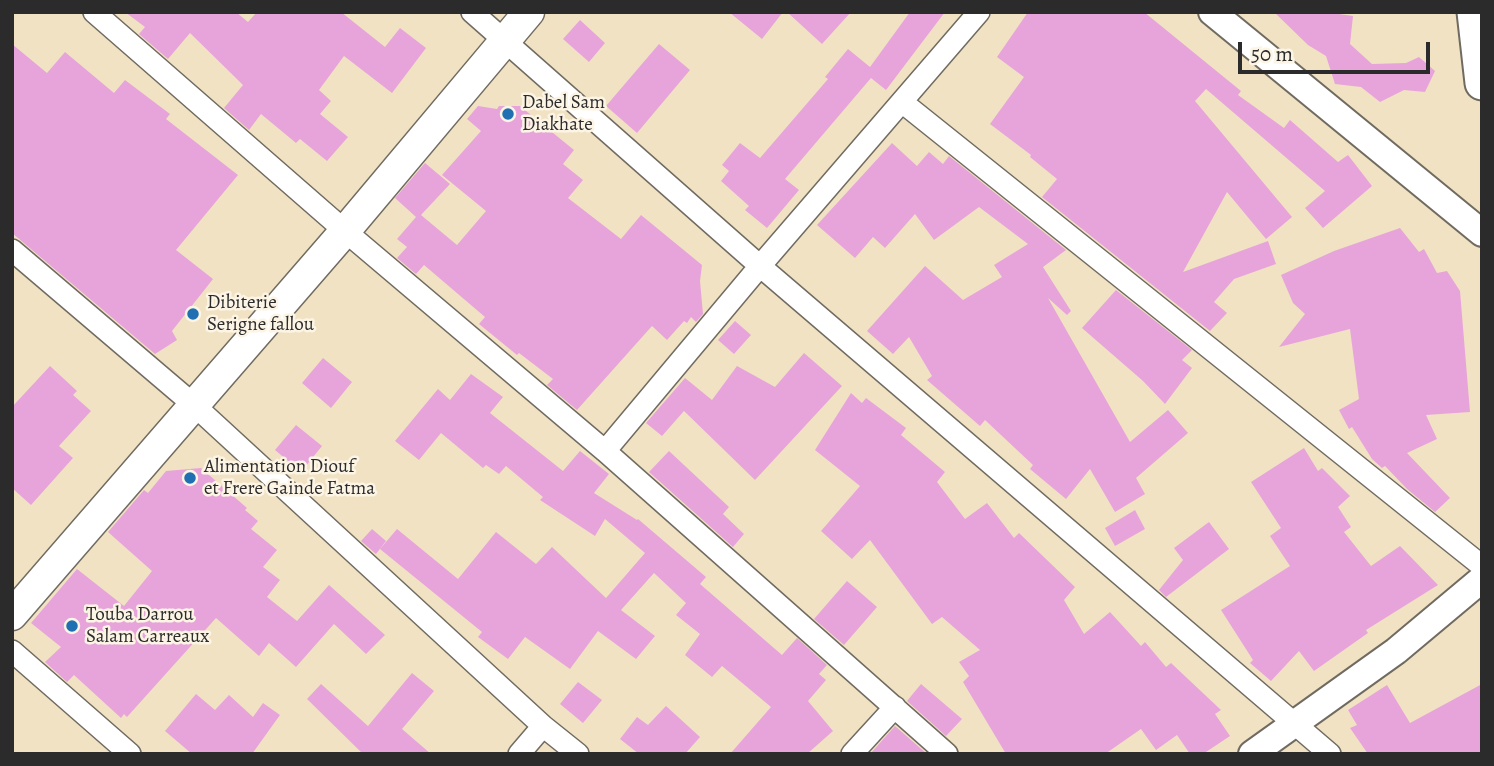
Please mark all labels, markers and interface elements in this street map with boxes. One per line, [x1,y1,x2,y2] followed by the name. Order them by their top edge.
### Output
[1242,28,1434,72] scale bar
[1251,40,1293,68] text: 50 m
[522,92,605,136] place label: Dabel Sam Diakhate
[500,106,516,122] marker: Dabel Sam Diakhate
[207,292,314,336] place label: Dibiterie Serigne fallou
[185,306,201,322] marker: Dibiterie Serigne fallou
[204,456,375,500] place label: Alimentation Diouf et Frere Gainde Fatma
[182,470,198,486] marker: Alimentation Diouf et Frere Gainde Fatma
[86,604,209,648] place label: Touba Darrou Salam Carreaux
[64,618,80,634] marker: Touba Darrou Salam Carreaux

